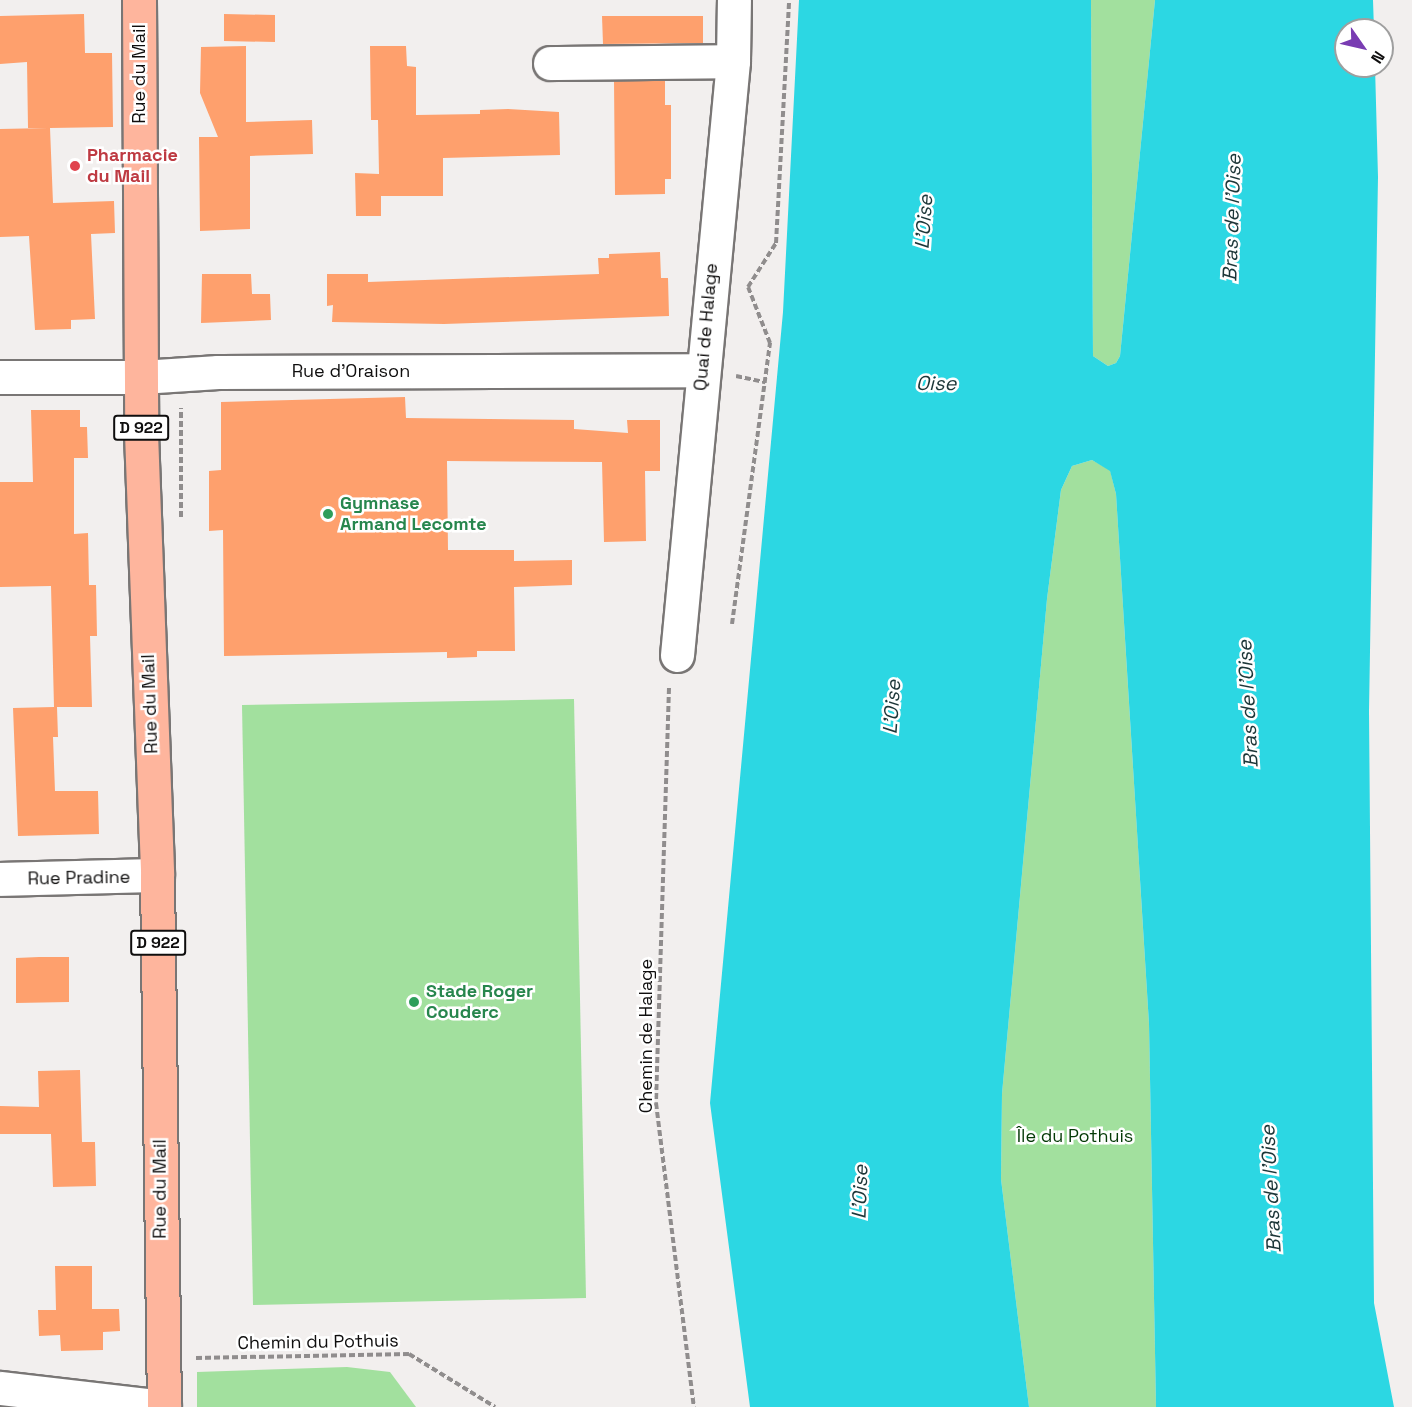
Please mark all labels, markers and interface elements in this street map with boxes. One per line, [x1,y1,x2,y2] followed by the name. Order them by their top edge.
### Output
[1334,18,1394,78] north arrow
[128,24,150,124] street label: Rue du Mail
[1366,47,1389,68] text: N
[87,145,178,188] place label: Pharmacie du Mail
[1218,154,1246,282] water label: Bras de l'Oise
[68,159,82,173] marker: Pharmacie du Mail
[910,194,938,250] water label: L'Oise
[690,262,722,392] street label: Quai de Halage
[292,360,410,382] street label: Rue d'Oraison
[916,371,956,395] water label: Oise
[112,415,170,441] road number: D 922
[340,493,487,536] place label: Gymnase Armand Lecomte
[321,507,335,521] marker: Gymnase Armand Lecomte
[1233,640,1263,768] water label: Bras de l'Oise
[137,654,163,754] street label: Rue du Mail
[878,679,906,735] water label: L'Oise
[27,866,131,890] street label: Rue Pradine
[130,930,186,956] road number: D 922
[635,959,657,1113] street label: Chemin de Halage
[426,981,533,1024] place label: Stade Roger Couderc
[407,995,421,1009] marker: Stade Roger Couderc
[1017,1125,1133,1147] park label: Île du Pothuis
[1256,1125,1286,1253] water label: Bras de l'Oise
[149,1139,171,1239] street label: Rue du Mail
[847,1164,873,1220] water label: L'Oise
[237,1330,399,1354] street label: Chemin du Pothuis

